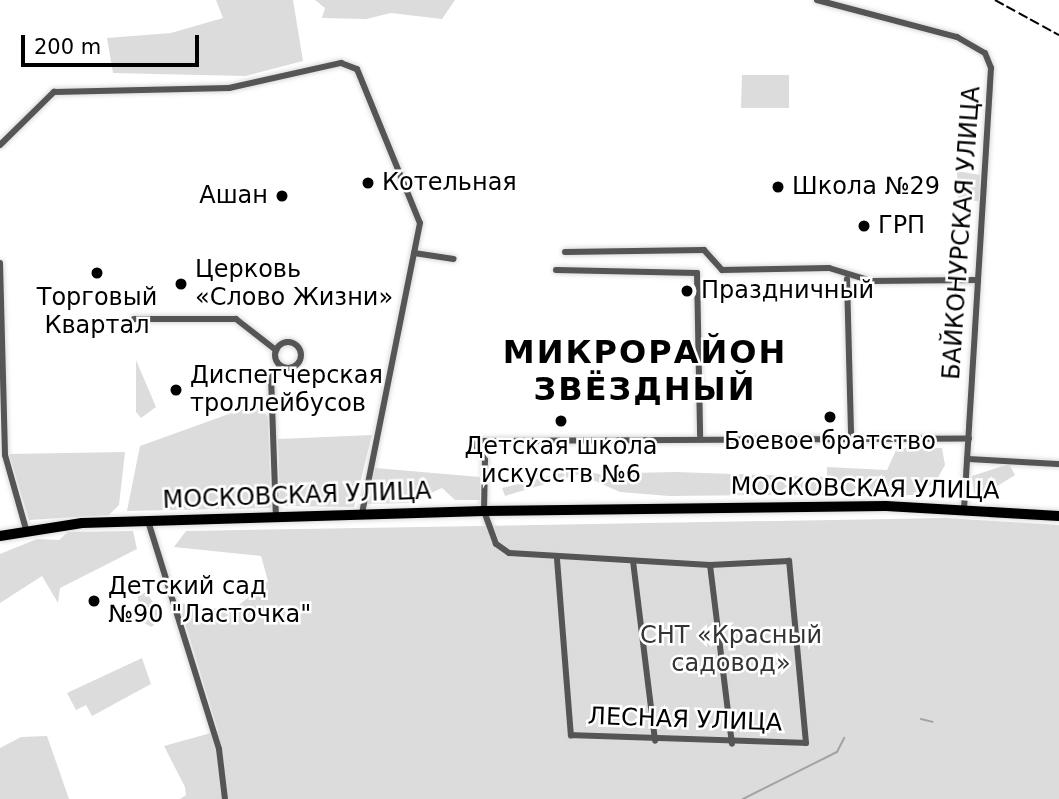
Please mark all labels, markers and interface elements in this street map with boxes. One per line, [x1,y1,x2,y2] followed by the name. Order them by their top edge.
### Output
[24,21,203,65] scale bar
[34,35,101,59] text: 200 m
[937,85,987,381] street label: БАЙКОНУРСКАЯ УЛИЦА
[382,169,517,197] place label: Котельная
[792,173,940,201] place label: Школа №29
[360,175,376,191] marker: Котельная
[770,179,786,195] marker: Школа №29
[199,182,268,210] place label: Ашан
[274,188,290,204] marker: Ашан
[878,212,925,240] place label: ГРП
[856,218,872,234] marker: ГРП
[195,256,393,312] place label: Церковь «Слово Жизни»
[89,265,105,281] marker: Торговый Квартал
[173,276,189,292] marker: Церковь «Слово Жизни»
[701,277,874,305] place label: Праздничный
[679,283,695,299] marker: Праздничный
[37,284,157,340] place label: Торговый Квартал
[504,334,786,409] district label: МИКРОРАЙОН ЗВЁЗДНЫЙ
[190,362,383,418] place label: Диспетчерская троллейбусов
[168,382,184,398] marker: Диспетчерская троллейбусов
[822,409,838,425] marker: Боевое братство
[553,413,569,429] marker: Детская школа искусств №6
[724,428,936,456] place label: Боевое братство
[464,433,658,489] place label: Детская школа искусств №6
[730,472,1000,506] street label: МОСКОВСКАЯ УЛИЦА
[162,477,432,515] street label: МОСКОВСКАЯ УЛИЦА
[108,573,311,629] place label: Детский сад №90 "Ласточка"
[86,593,102,609] marker: Детский сад №90 "Ласточка"
[640,622,822,678] park label: СНТ «Красный садовод»
[587,702,783,738] street label: ЛЕСНАЯ УЛИЦА

